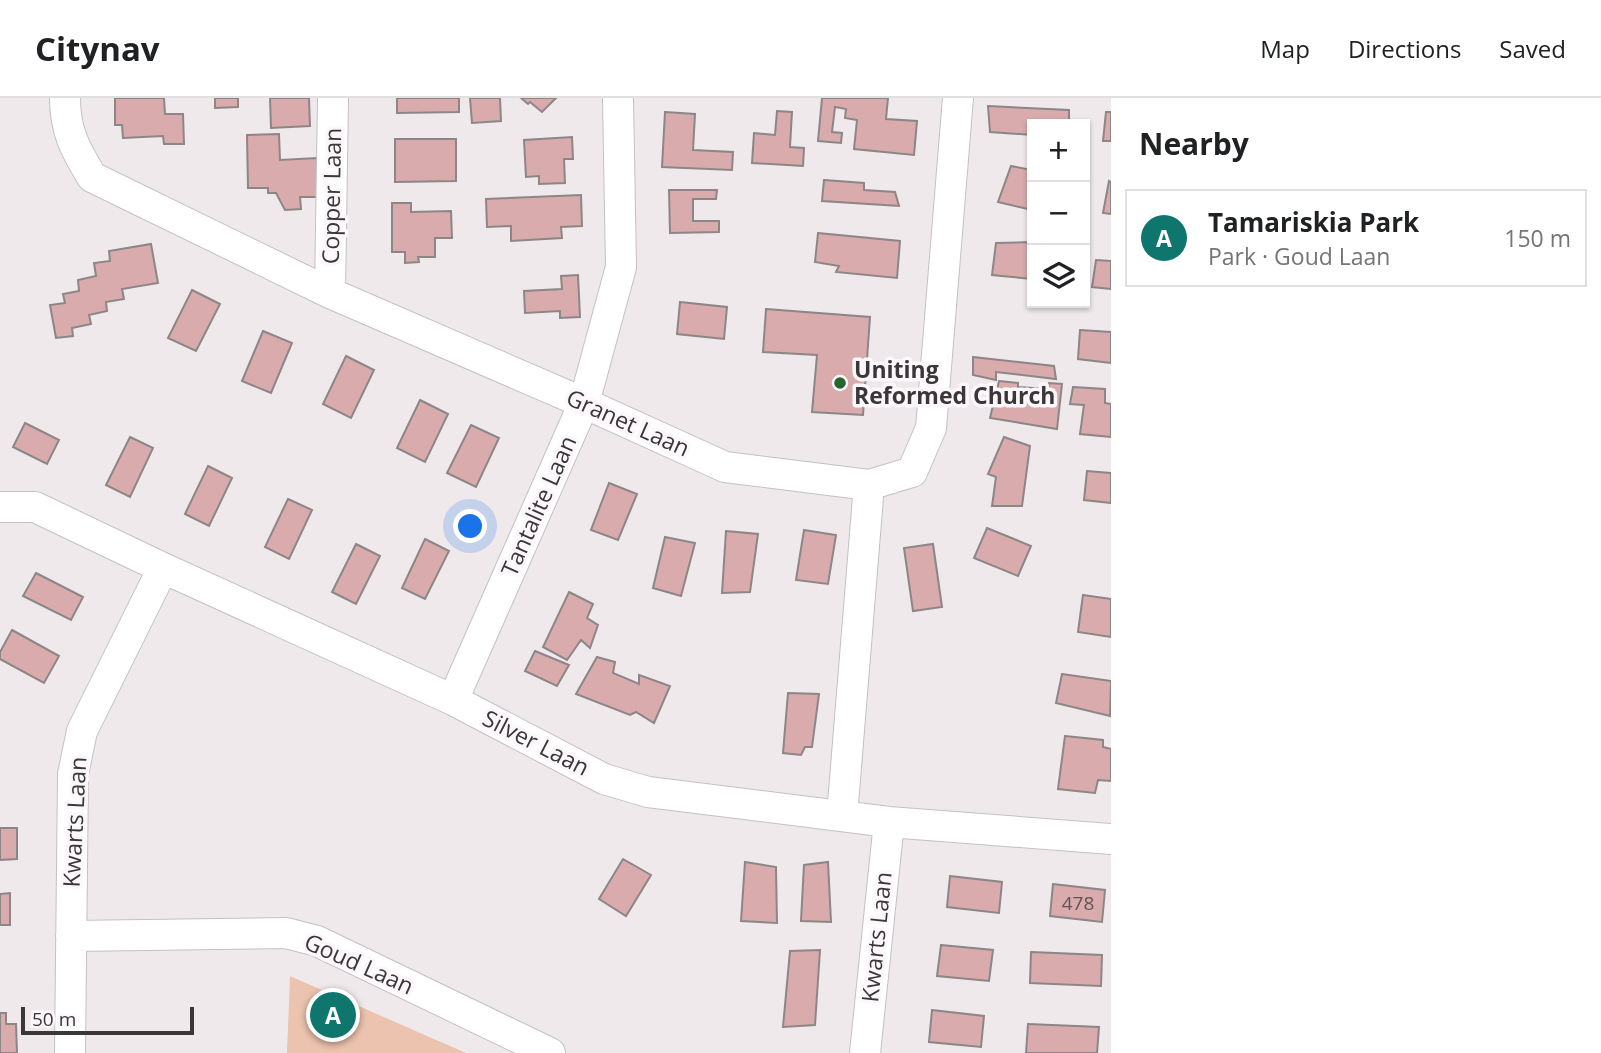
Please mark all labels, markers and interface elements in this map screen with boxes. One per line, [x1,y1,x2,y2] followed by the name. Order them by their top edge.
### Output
[35,26,160,71] text: Citynav
[1260,32,1310,65] text: Map
[1348,32,1461,65] text: Directions
[1499,32,1566,65] text: Saved
[1027,119,1090,308] map controls
[1027,119,1090,182] button: +
[1139,123,1249,164] text: Nearby
[314,127,348,264] street label: Copper Laan
[1027,182,1090,245] button: −
[1208,204,1419,240] text: Tamariskia Park
[1156,222,1172,254] text: A
[1504,222,1571,254] text: 150 m
[1208,240,1390,272] text: Park · Goud Laan
[1027,245,1090,308] button: layers
[854,353,1055,411] place label: Uniting Reformed Church
[832,375,848,391] marker: Uniting Reformed Church
[562,381,695,464] street label: Granet Laan
[493,430,583,581] street label: Tantalite Laan
[453,509,487,543] your location
[478,702,595,783] street label: Silver Laan
[55,756,93,888] street label: Kwarts Laan
[853,870,899,1004] street label: Kwarts Laan
[1062,890,1094,916] house number: 478
[300,925,419,1001] street label: Goud Laan
[310,989,356,1041] pin: A
[21,1004,194,1036] scale bar
[32,1006,76,1032] text: 50 m

